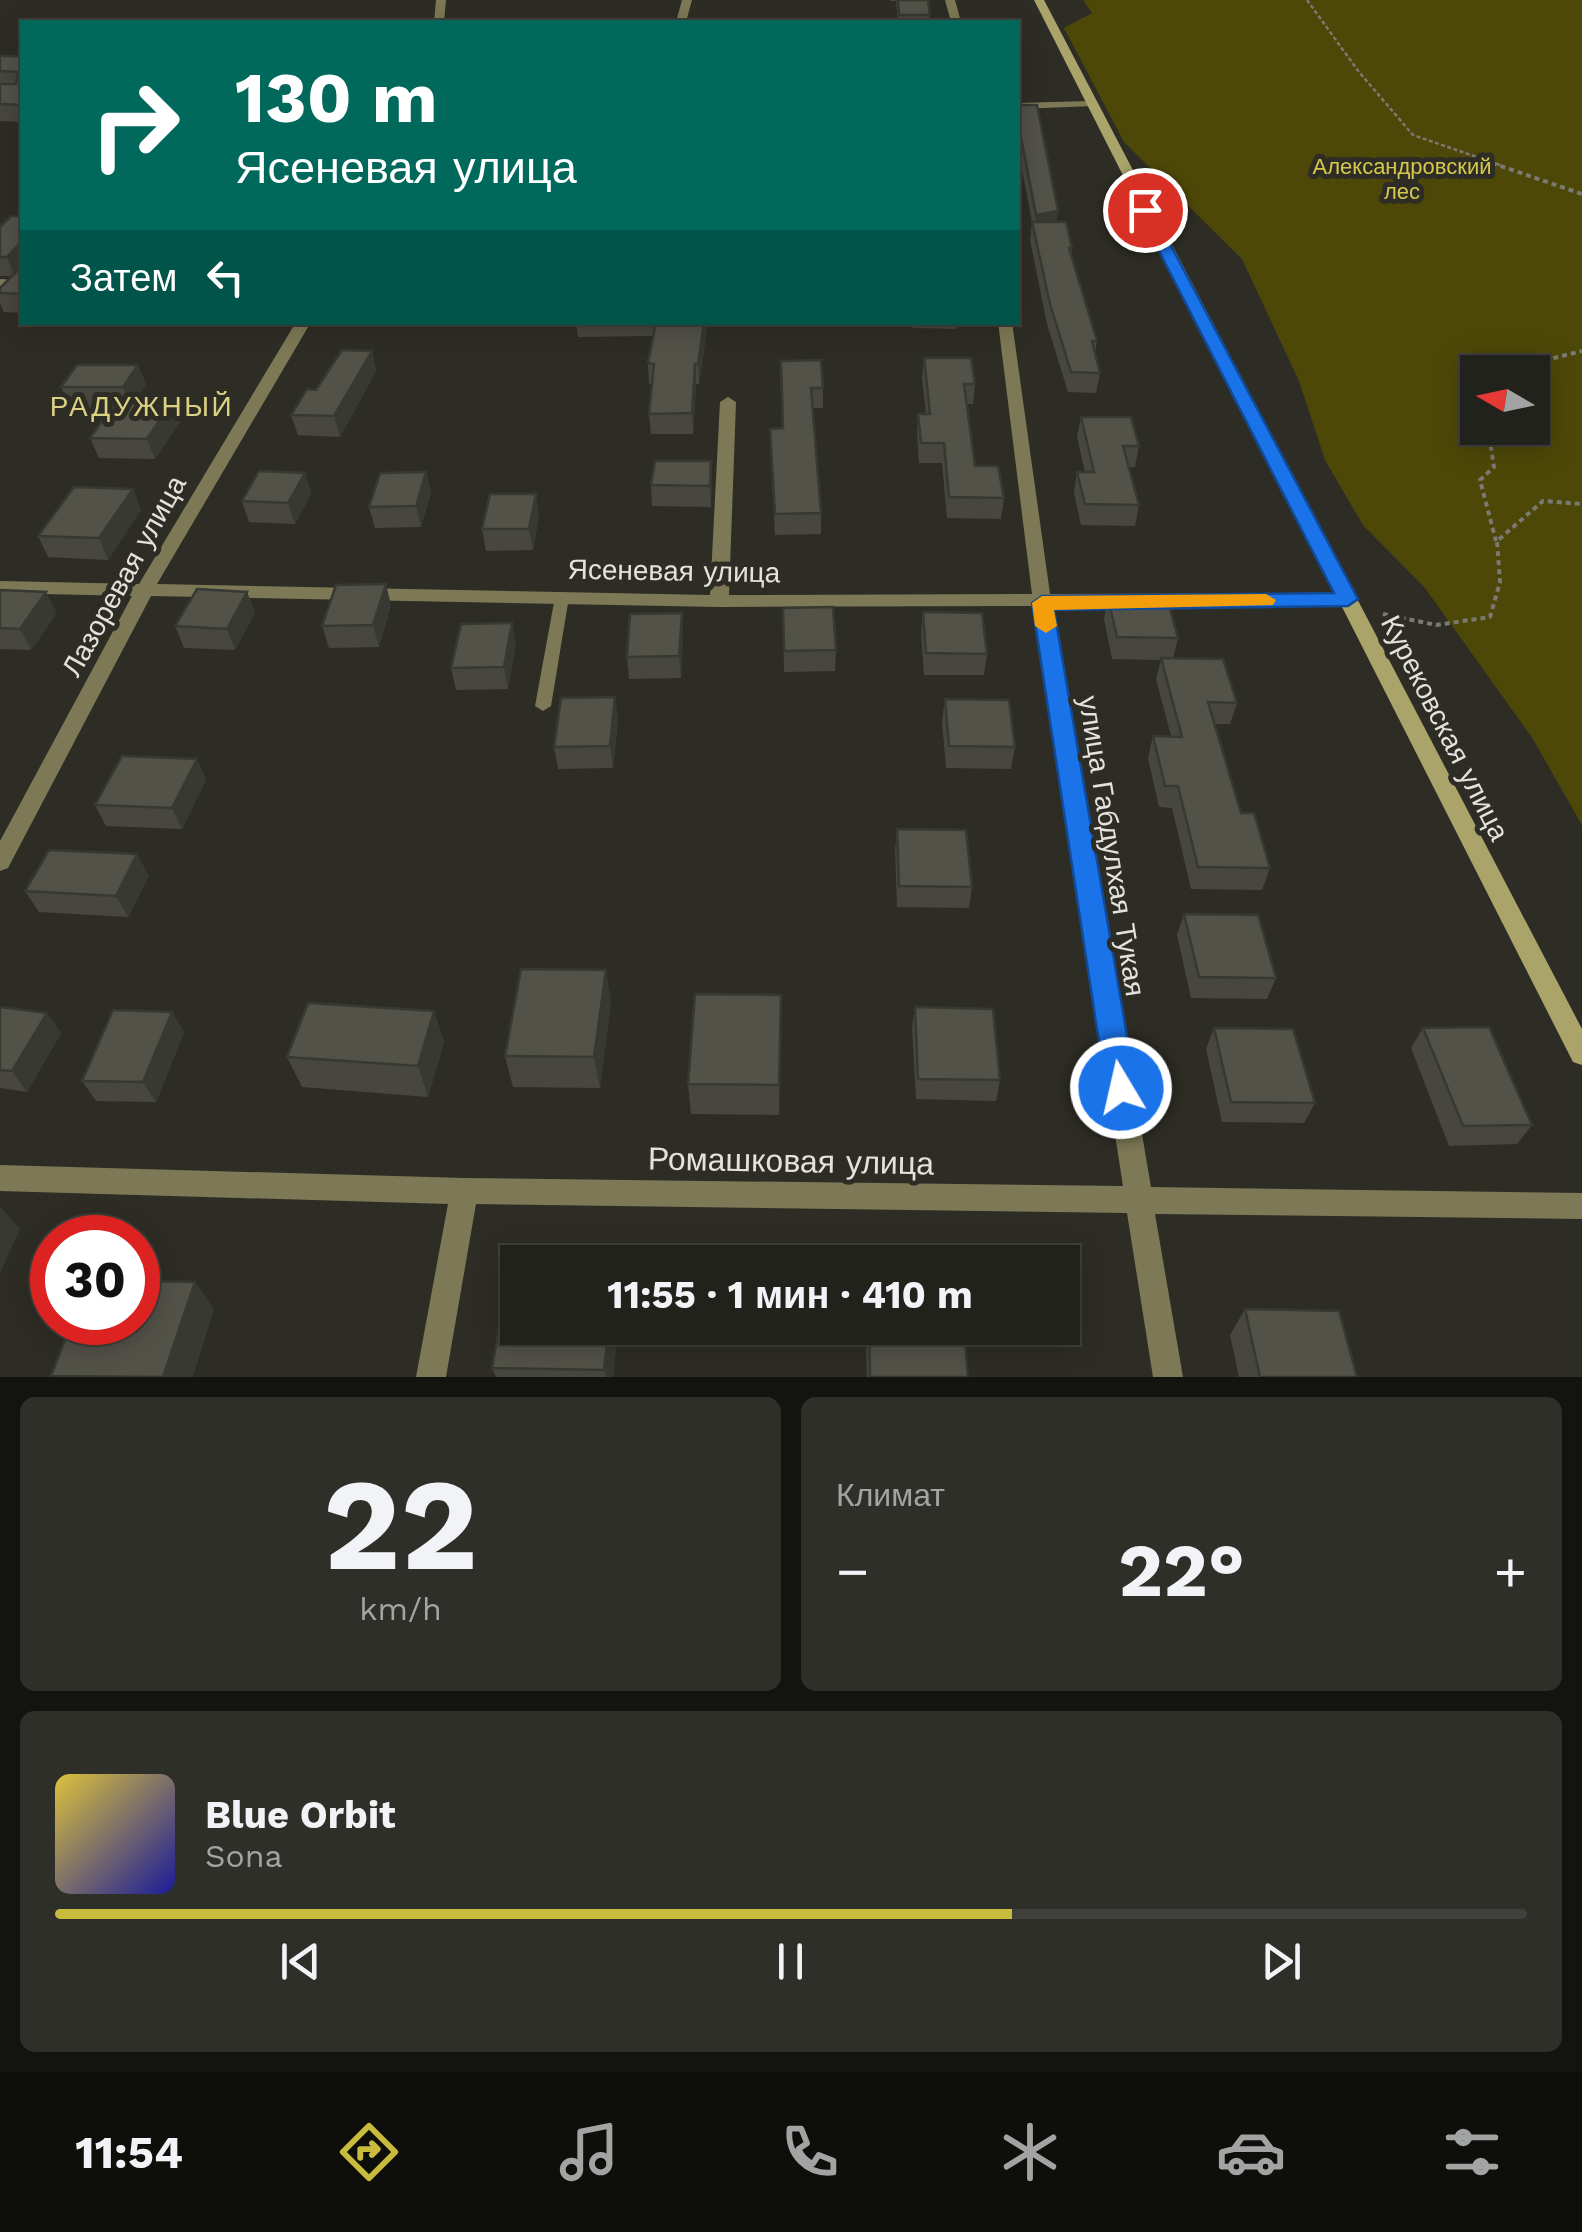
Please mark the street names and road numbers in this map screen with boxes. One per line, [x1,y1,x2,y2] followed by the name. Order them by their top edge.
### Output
[55,469,193,682] street label: Лазоревая улица
[567,553,781,589] street label: Ясеневая улица
[1374,610,1516,846] street label: Курековская улица
[1072,693,1152,999] street label: улица Габдулхая Тукая
[648,1140,935,1182] street label: Ромашковая улица

